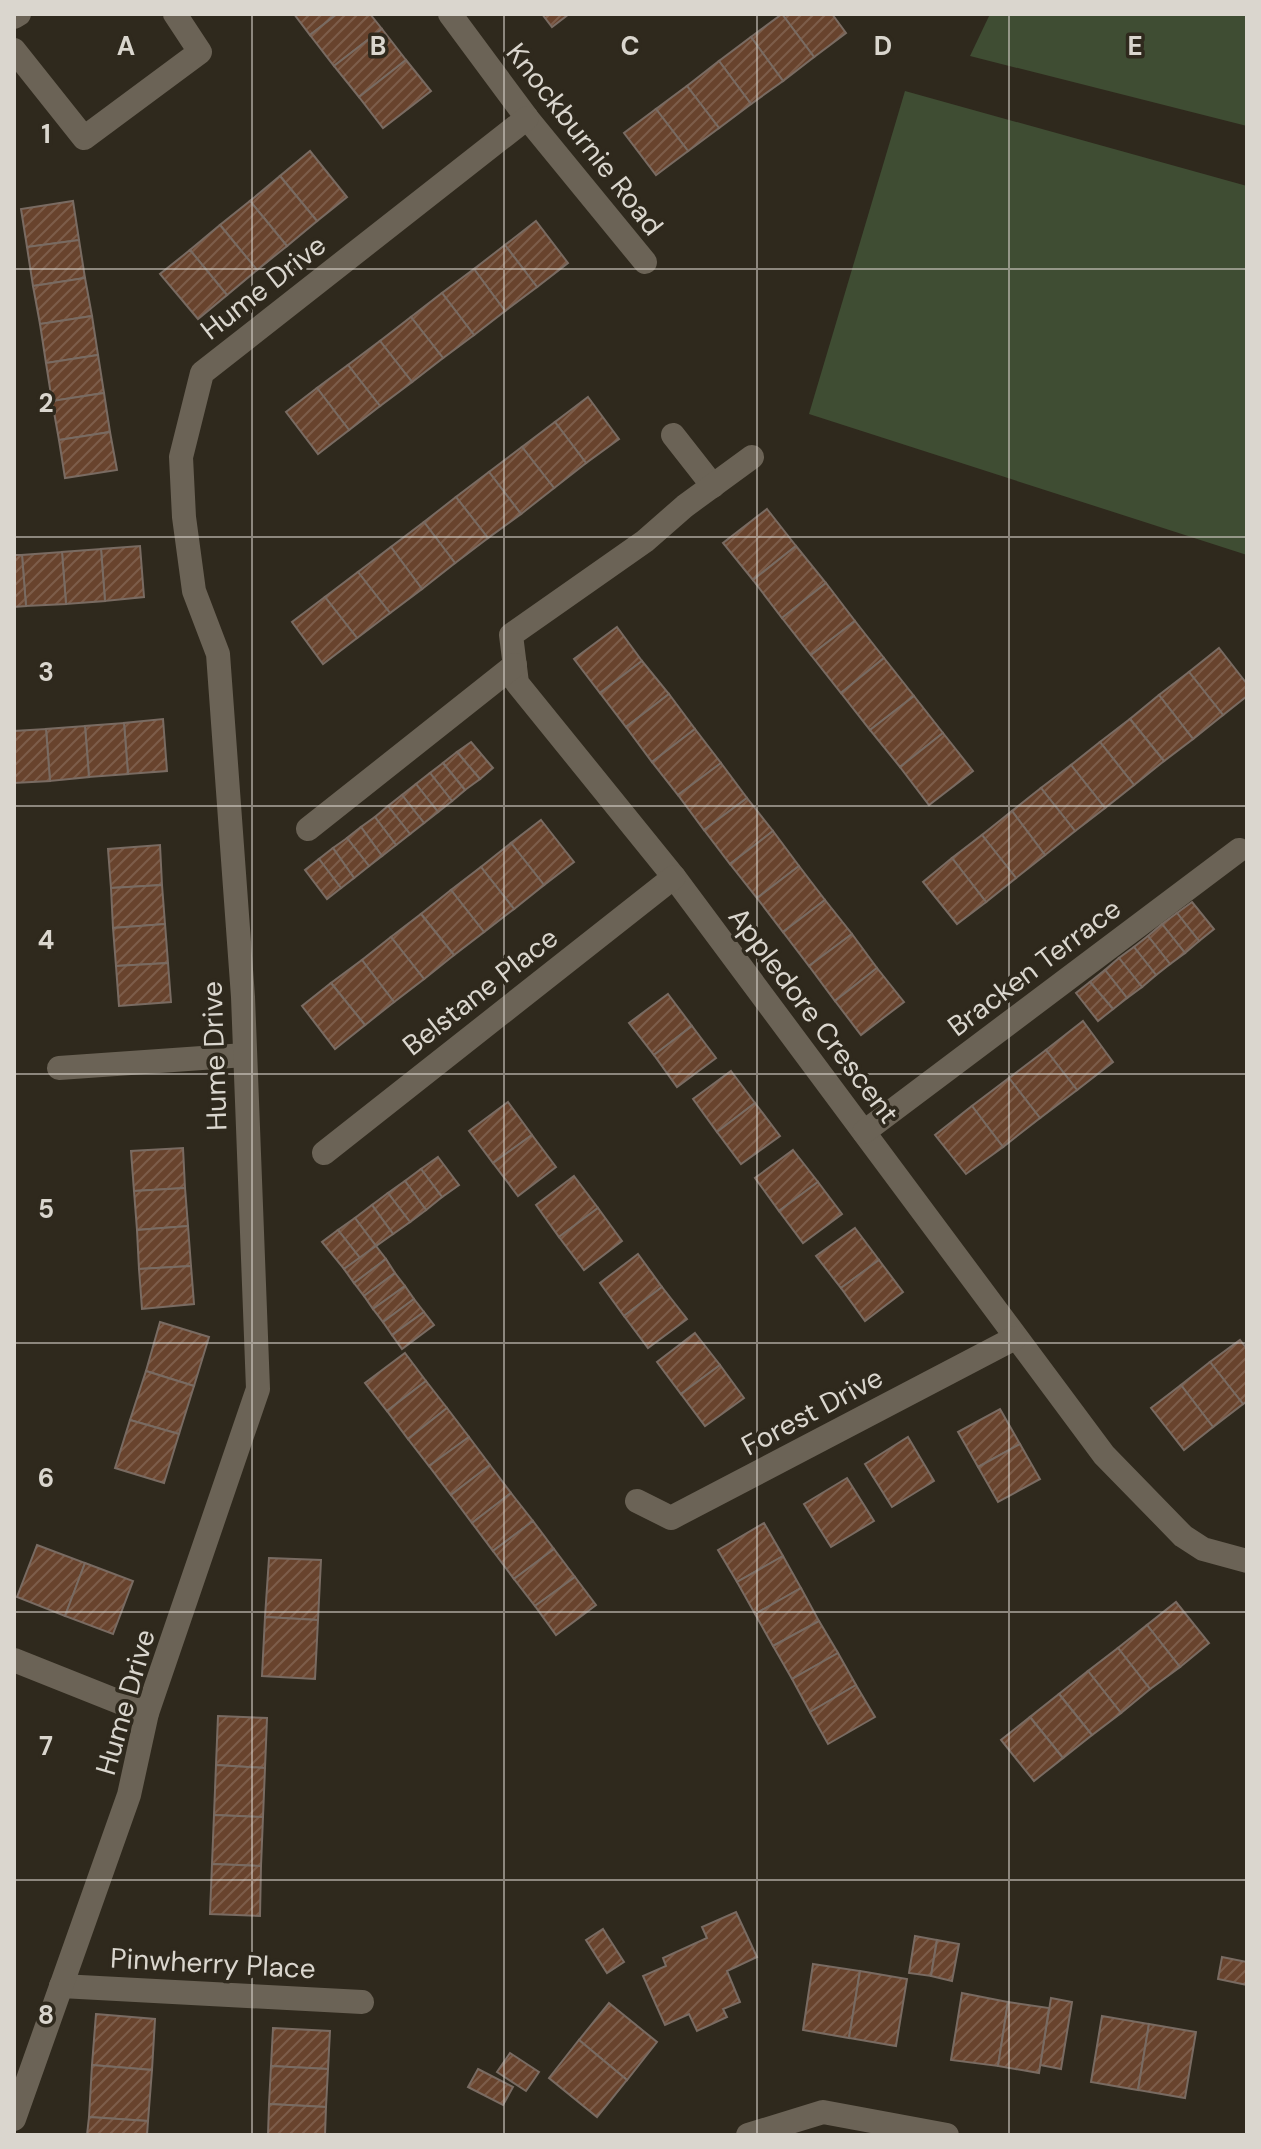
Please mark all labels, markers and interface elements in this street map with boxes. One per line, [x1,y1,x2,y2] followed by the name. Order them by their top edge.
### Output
[117,29,135,63] text: A
[370,29,386,63] text: B
[620,29,640,63] text: C
[874,29,892,63] text: D
[1127,29,1143,63] text: E
[498,36,671,243] street label: Knockburnie Road
[41,117,51,151] text: 1
[193,227,334,348] street label: Hume Drive
[38,386,54,420] text: 2
[38,655,54,689] text: 3
[940,890,1128,1045] street label: Bracken Terrace
[720,900,907,1131] street label: Appledore Crescent
[395,919,566,1064] street label: Belstane Place
[38,923,54,957] text: 4
[193,981,236,1131] street label: Hume Drive
[38,1192,54,1226] text: 5
[735,1359,889,1464] street label: Forest Drive
[38,1461,54,1495] text: 6
[87,1625,164,1779] street label: Hume Drive
[39,1729,53,1763] text: 7
[109,1940,317,1987] street label: Pinwherry Place
[38,1998,54,2032] text: 8

